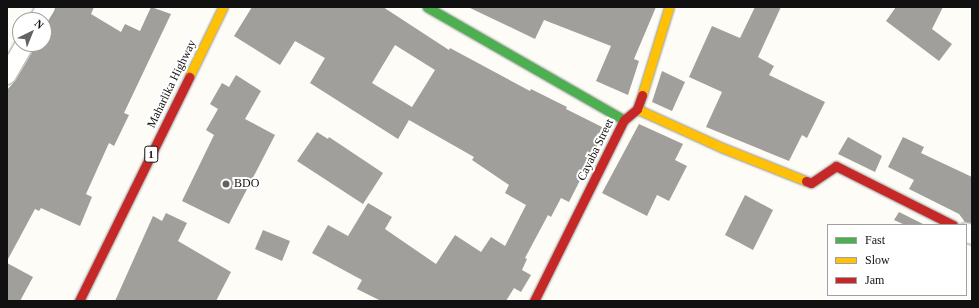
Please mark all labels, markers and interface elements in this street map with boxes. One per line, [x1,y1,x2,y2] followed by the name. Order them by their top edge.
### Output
[12,12,52,52] north arrow
[32,17,46,31] text: N
[144,38,200,130] street label: Maharlika Highway
[575,117,617,183] street label: Cayaba Street
[144,145,158,163] road number: 1
[234,177,259,191] place label: BDO
[221,179,231,189] marker: BDO
[827,224,967,296] legend
[865,233,885,247] text: Fast
[865,253,890,267] text: Slow
[865,273,884,287] text: Jam

